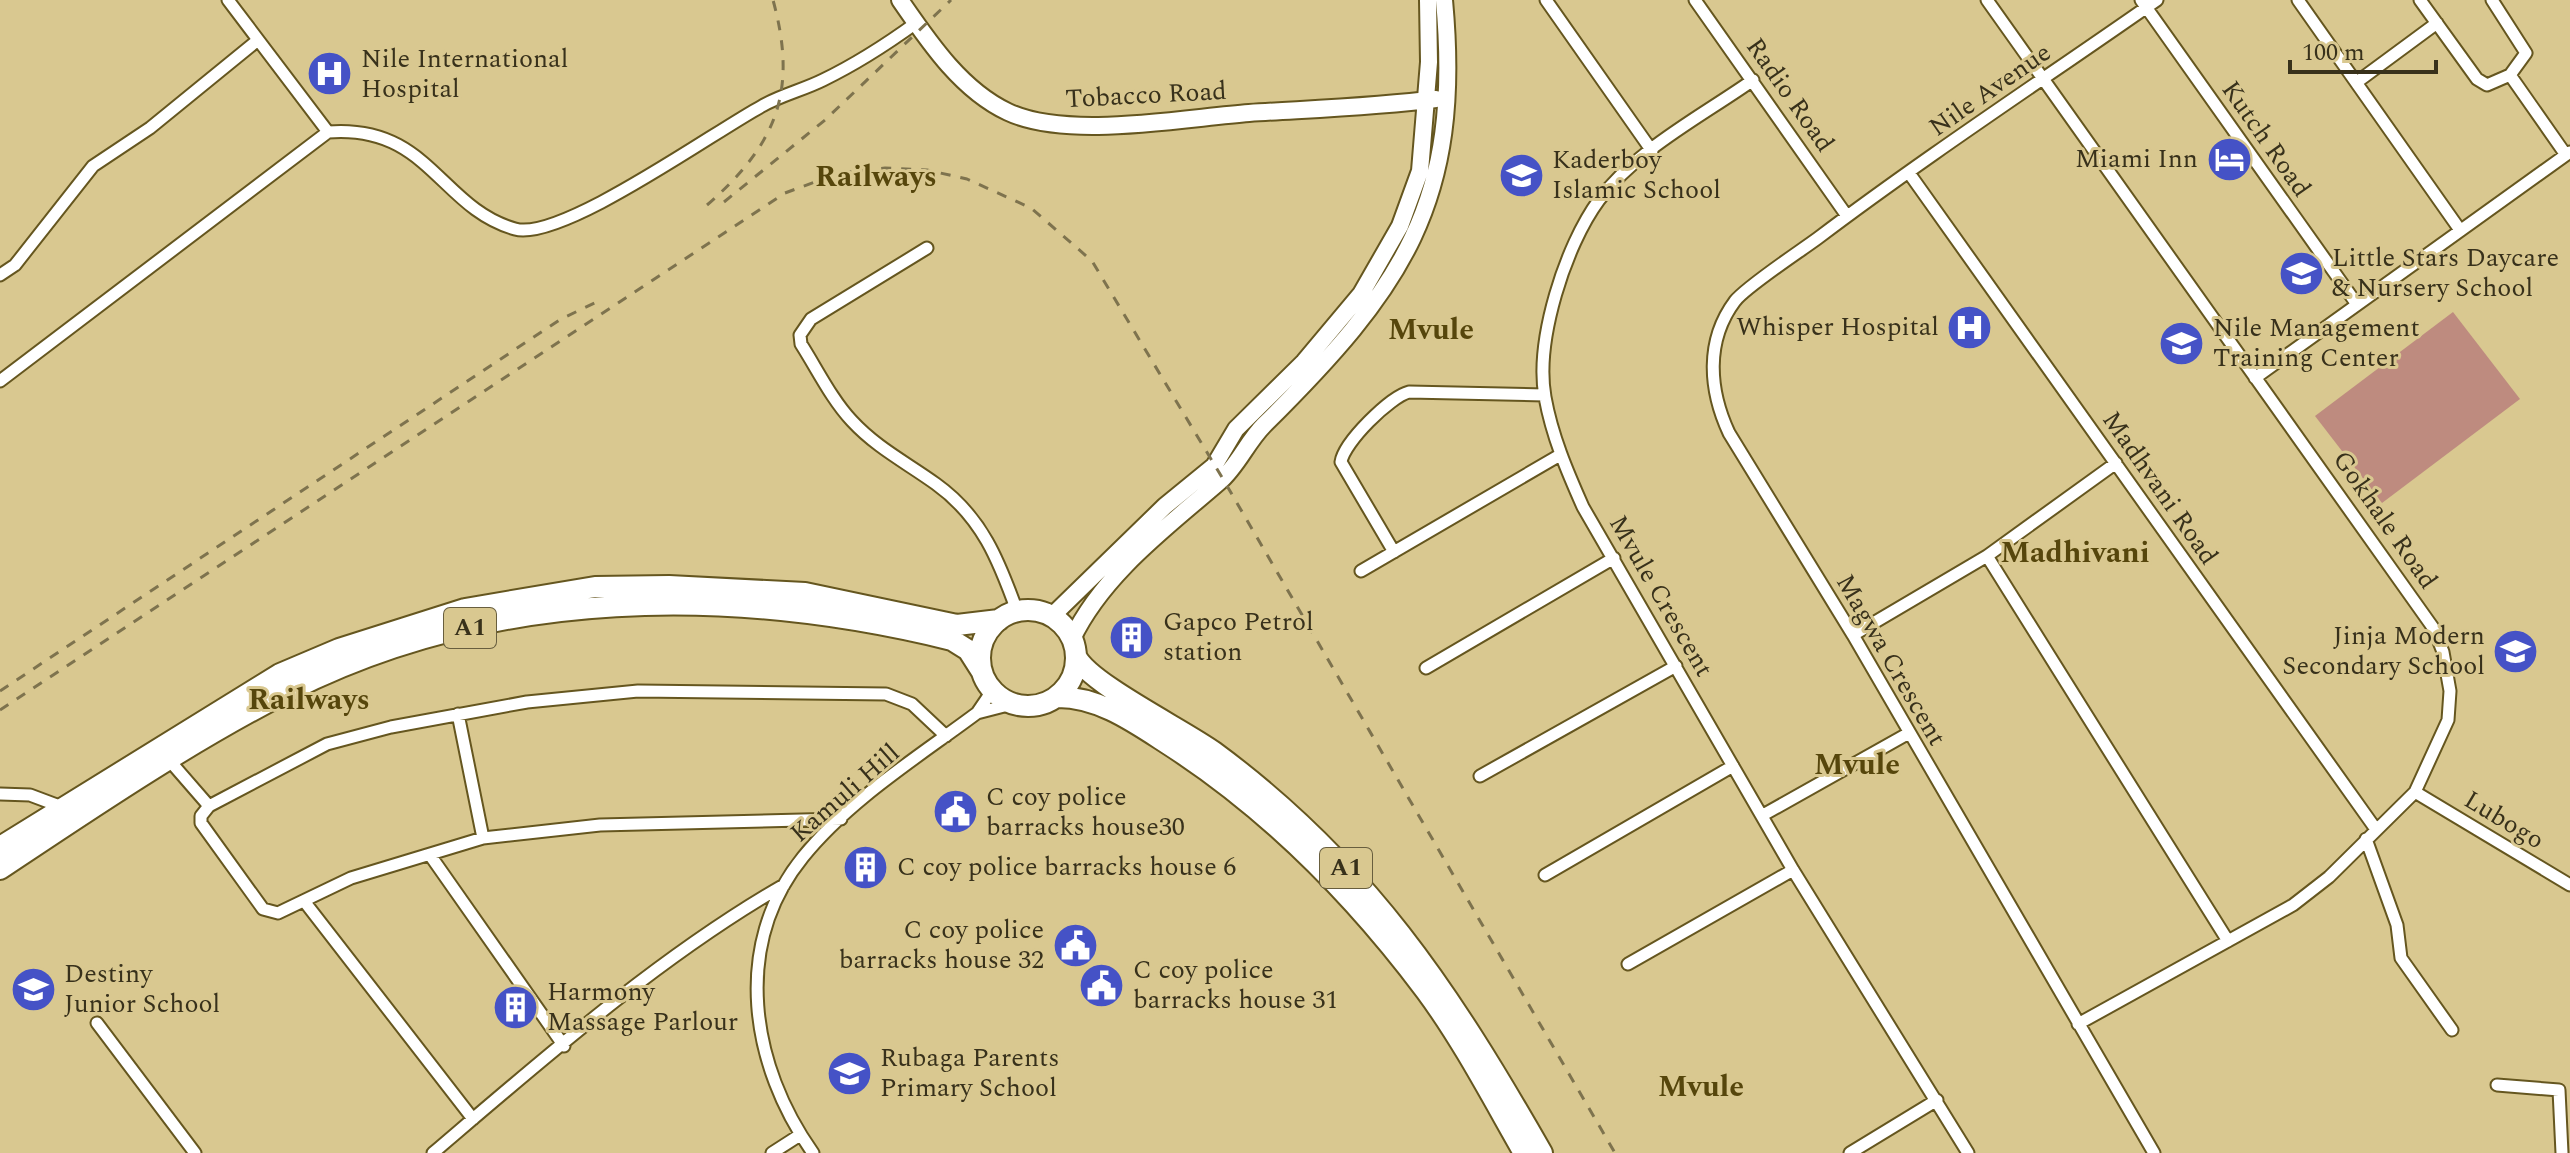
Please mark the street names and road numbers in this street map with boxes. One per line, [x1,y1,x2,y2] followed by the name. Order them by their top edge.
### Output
[1736,29,1844,161] street label: Radio Road
[1921,33,2059,147] street label: Nile Avenue
[1064,71,1228,119] street label: Tobacco Road
[2211,72,2321,206] street label: Kutch Road
[2092,403,2228,573] street label: Madhvani Road
[2322,443,2448,597] street label: Gokhale Road
[1598,508,1724,684] street label: Mvule Crescent
[1825,566,1957,754] street label: Magwa Crescent
[444,608,496,648] road number: A1
[781,734,909,852] street label: Kamuli Hill
[2456,780,2552,860] street label: Lubogo
[1320,848,1372,888] road number: A1

